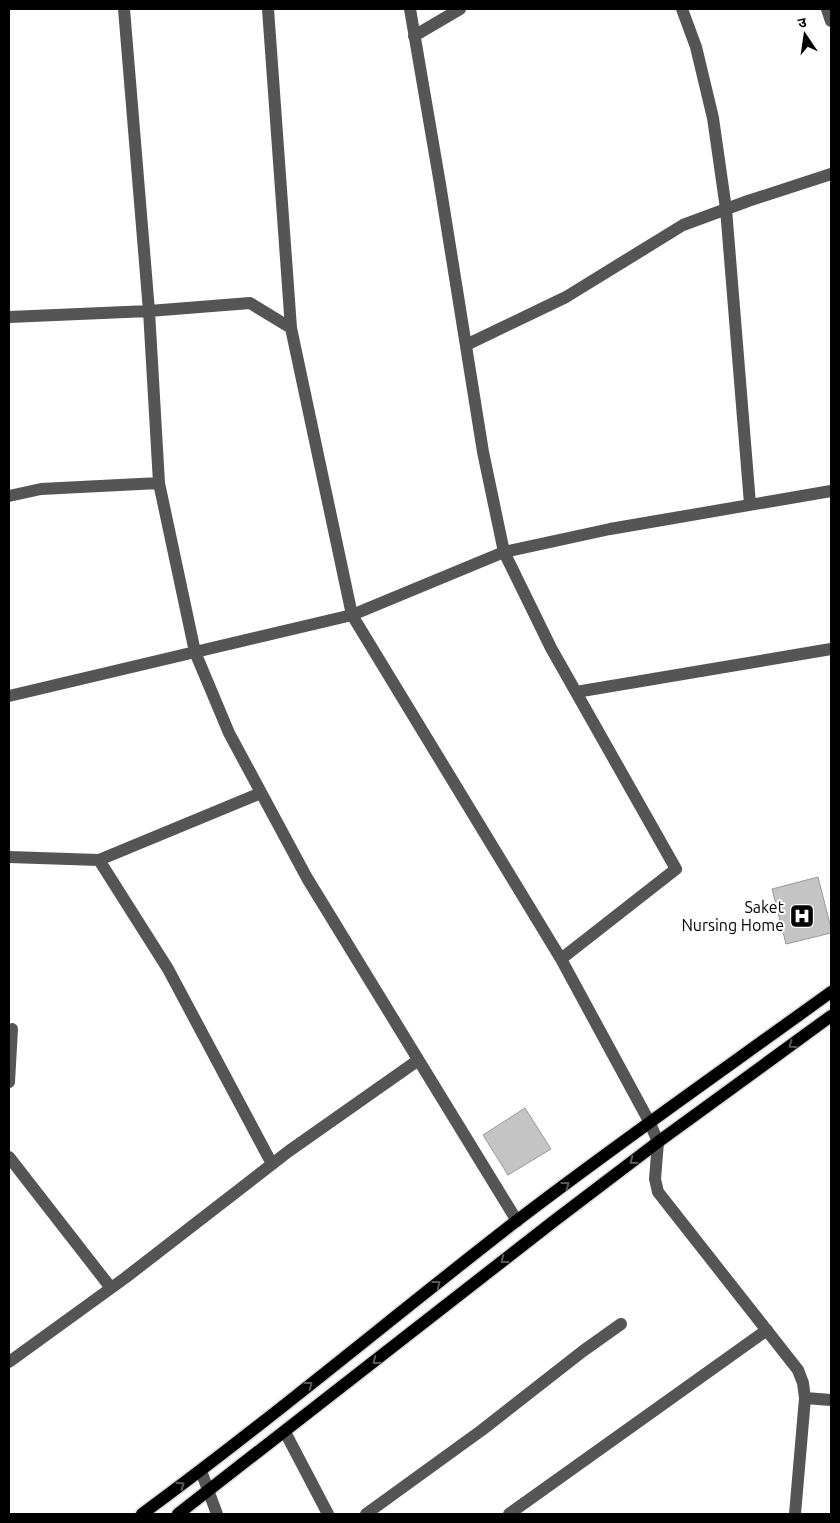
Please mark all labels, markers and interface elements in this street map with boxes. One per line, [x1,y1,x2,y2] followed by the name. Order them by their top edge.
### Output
[780,10,830,60] north arrow
[796,13,809,31] text: उ
[681,898,785,934] place label: Saket Nursing Home
[789,903,815,929] hospital icon: Saket Nursing Home
[788,1039,798,1048] one-way arrow
[630,1156,639,1164] one-way arrow
[560,1182,569,1191] one-way arrow
[501,1255,510,1263] one-way arrow
[431,1282,440,1290] one-way arrow
[373,1355,382,1363] one-way arrow
[303,1382,312,1390] one-way arrow
[175,1482,185,1491] one-way arrow

